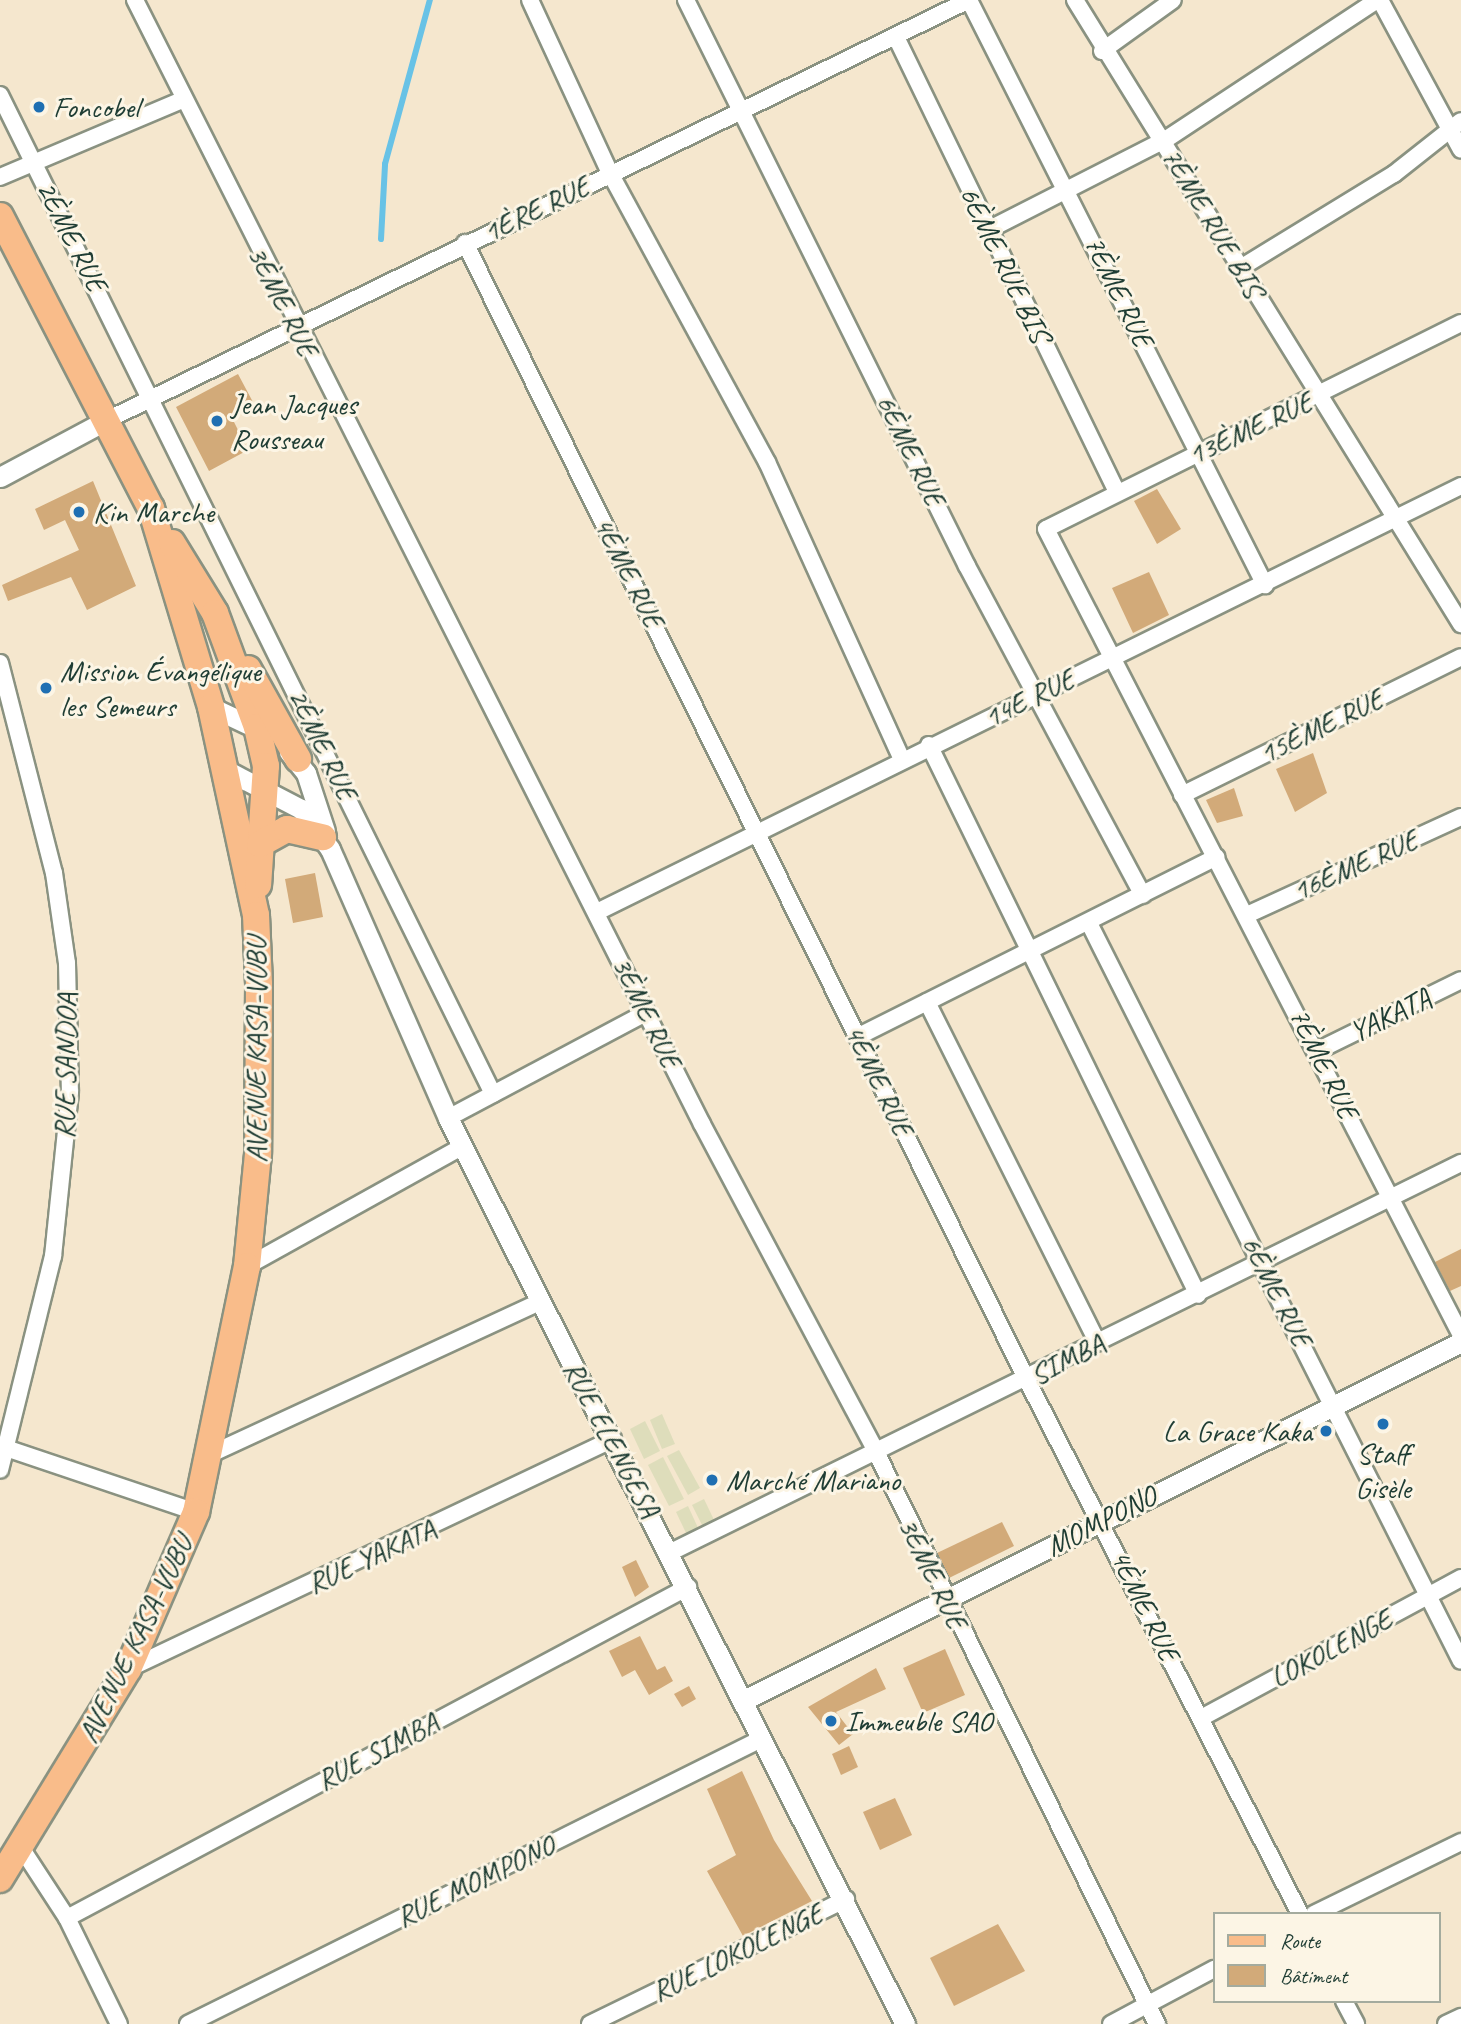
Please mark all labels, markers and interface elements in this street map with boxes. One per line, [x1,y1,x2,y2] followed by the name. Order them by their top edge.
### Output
[53,89,139,125] place label: Foncobel
[31,99,47,115] marker: Foncobel
[1154,140,1272,304] street label: 7ÈME RUE BIS
[476,168,596,250] street label: 1ÈRE RUE
[28,174,116,298] street label: 2ÈME RUE
[952,180,1058,348] street label: 6ÈME RUE BIS
[1076,229,1162,353] street label: 7ÈME RUE
[239,239,327,363] street label: 3ÈME RUE
[1181,383,1319,473] street label: 13ÈME RUE
[231,386,357,456] place label: Jean Jacques Rousseau
[868,388,954,512] street label: 6ÈME RUE
[209,413,225,429] marker: Jean Jacques Rousseau
[93,494,214,530] place label: Kin Marche
[71,504,87,520] marker: Kin Marche
[585,510,673,634] street label: 4ÈME RUE
[60,653,261,724] place label: Mission Évangélique les Semeurs
[978,661,1080,735] street label: 14E RUE
[38,680,54,696] marker: Mission Évangélique les Semeurs
[1253,680,1389,772] street label: 15ÈME RUE
[280,682,366,806] street label: 2ÈME RUE
[1286,821,1424,909] street label: 16ÈME RUE
[238,937,274,1163] street label: AVENUE KASA-VUBU
[604,950,690,1074] street label: 3ÈME RUE
[1343,980,1437,1050] street label: YAKATA
[46,992,84,1140] street label: RUE SANDOA
[1281,1001,1367,1125] street label: 7ÈME RUE
[836,1018,922,1142] street label: 4ÈME RUE
[1233,1229,1321,1353] street label: 6ÈME RUE
[1024,1325,1110,1393] street label: SIMBA
[555,1353,669,1525] street label: RUE ELENGESA
[1163,1413,1312,1449] place label: La Grace Kaka
[1375,1416,1391,1432] marker: Staff Gisèle
[1318,1423,1334,1439] marker: La Grace Kaka
[1355,1435,1411,1506] place label: Staff Gisèle
[726,1462,900,1498] place label: Marché Mariano
[704,1472,720,1488] marker: Marché Mariano
[1040,1478,1162,1564] street label: MOMPONO
[300,1510,442,1602] street label: RUE YAKATA
[890,1511,976,1635] street label: 3ÈME RUE
[69,1530,201,1748] street label: AVENUE KASA-VUBU
[1102,1543,1188,1667] street label: 4ÈME RUE
[1264,1601,1398,1695] street label: LOKOLENGE
[845,1703,992,1739] place label: Immeuble SAO
[310,1704,444,1798] street label: RUE SIMBA
[823,1713,839,1729] marker: Immeuble SAO
[389,1827,561,1935] street label: RUE MOMPONO
[645,1895,829,2009] street label: RUE LOKOLENGE
[1212,1912,1440,2003] legend
[1280,1928,1320,1954] text: Route
[1280,1963,1347,1989] text: Bâtiment

